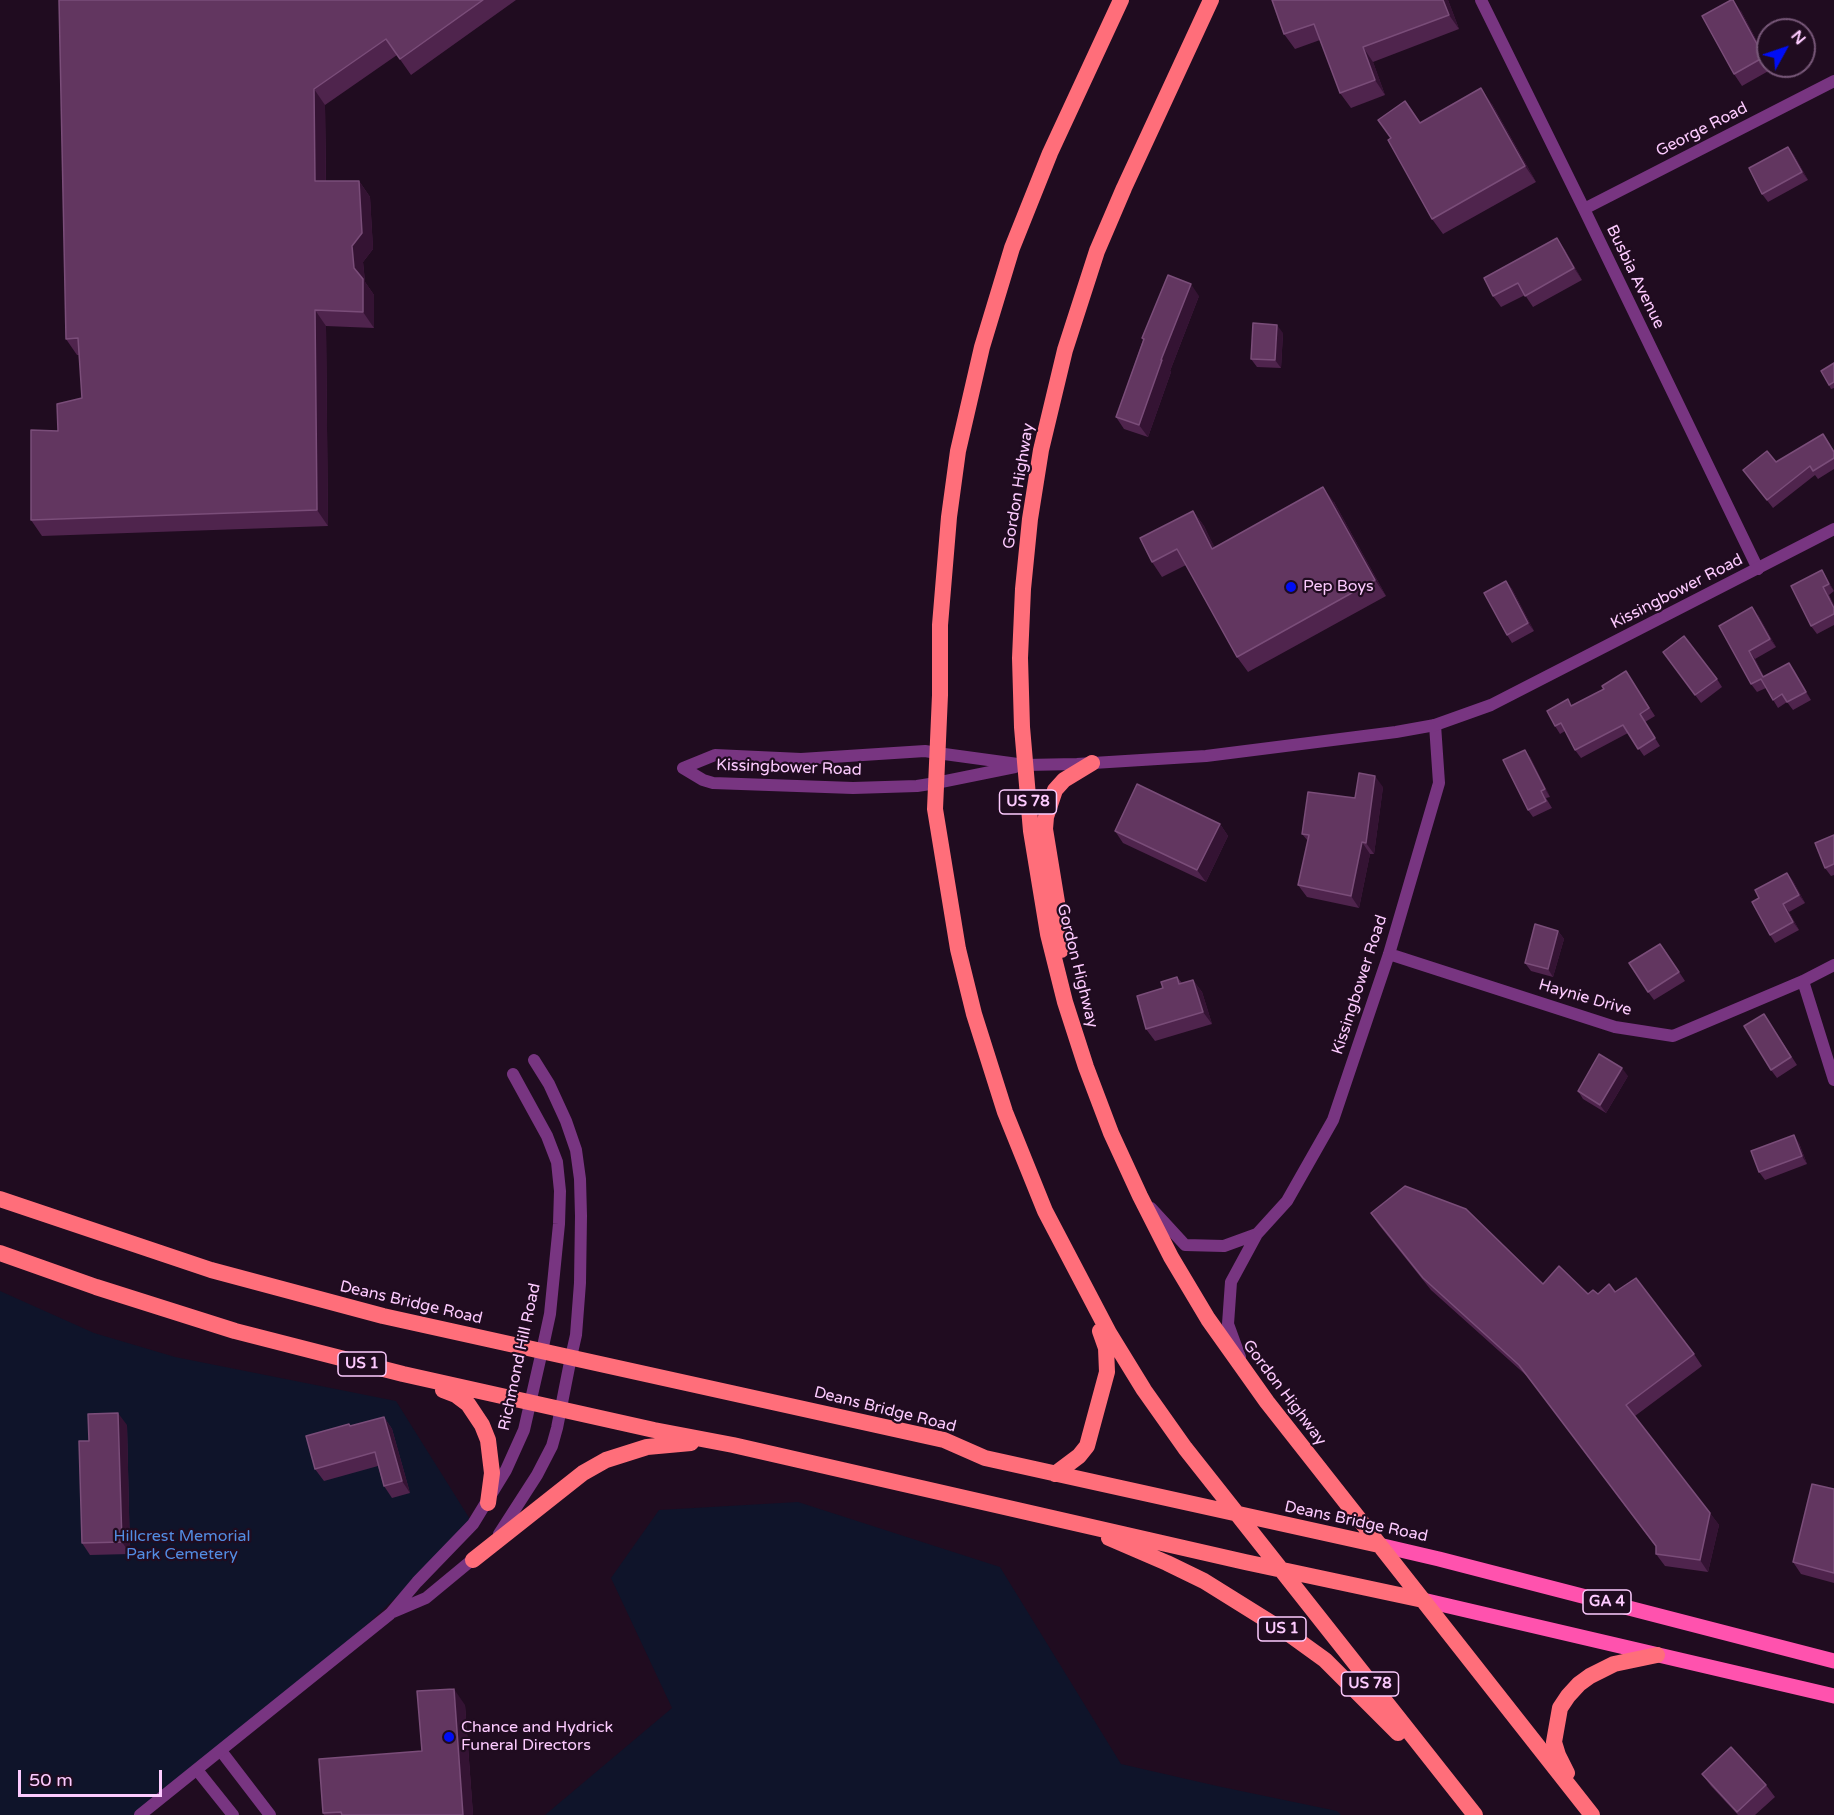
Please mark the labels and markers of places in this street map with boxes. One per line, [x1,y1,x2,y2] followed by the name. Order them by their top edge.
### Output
[1303,577,1374,597] place label: Pep Boys
[1284,580,1298,594] marker: Pep Boys
[461,1718,613,1756] place label: Chance and Hydrick Funeral Directors
[442,1730,456,1744] marker: Chance and Hydrick Funeral Directors

